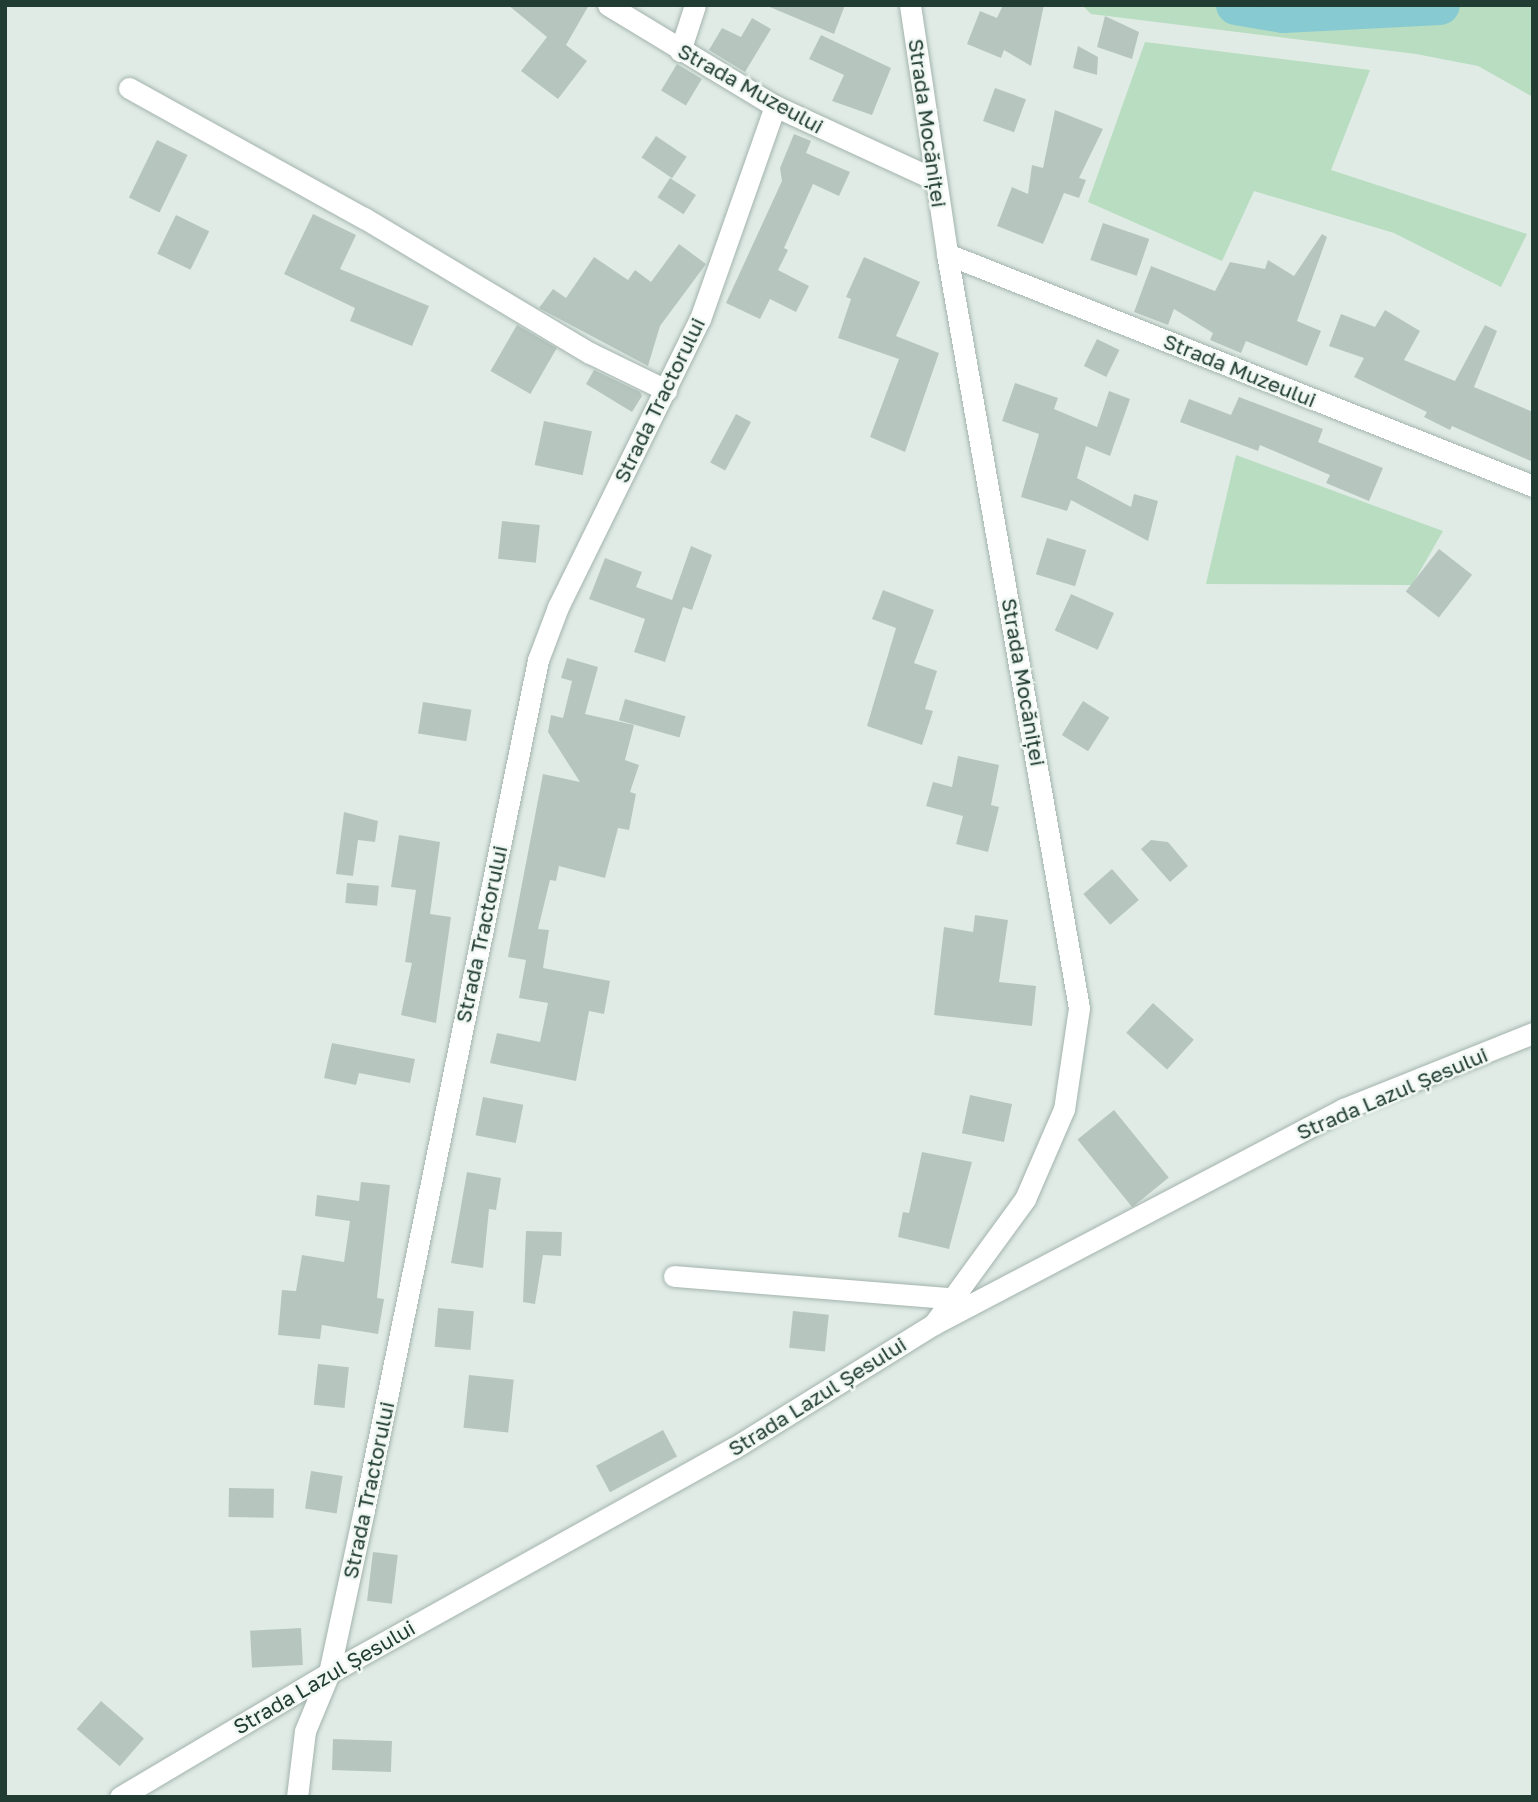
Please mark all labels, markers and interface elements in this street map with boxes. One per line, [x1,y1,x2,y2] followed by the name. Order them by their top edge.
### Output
[904,37,952,209] street label: Strada Mocăniței
[674,38,828,138] street label: Strada Muzeului
[608,313,710,487] street label: Strada Tractorului
[1160,328,1320,412] street label: Strada Muzeului
[997,596,1051,768] street label: Strada Mocăniței
[450,843,512,1025] street label: Strada Tractorului
[1293,1041,1491,1145] street label: Strada Lazul Șesului
[723,1331,911,1461] street label: Strada Lazul Șesului
[337,1399,399,1581] street label: Strada Tractorului
[229,1615,419,1739] street label: Strada Lazul Șesului

